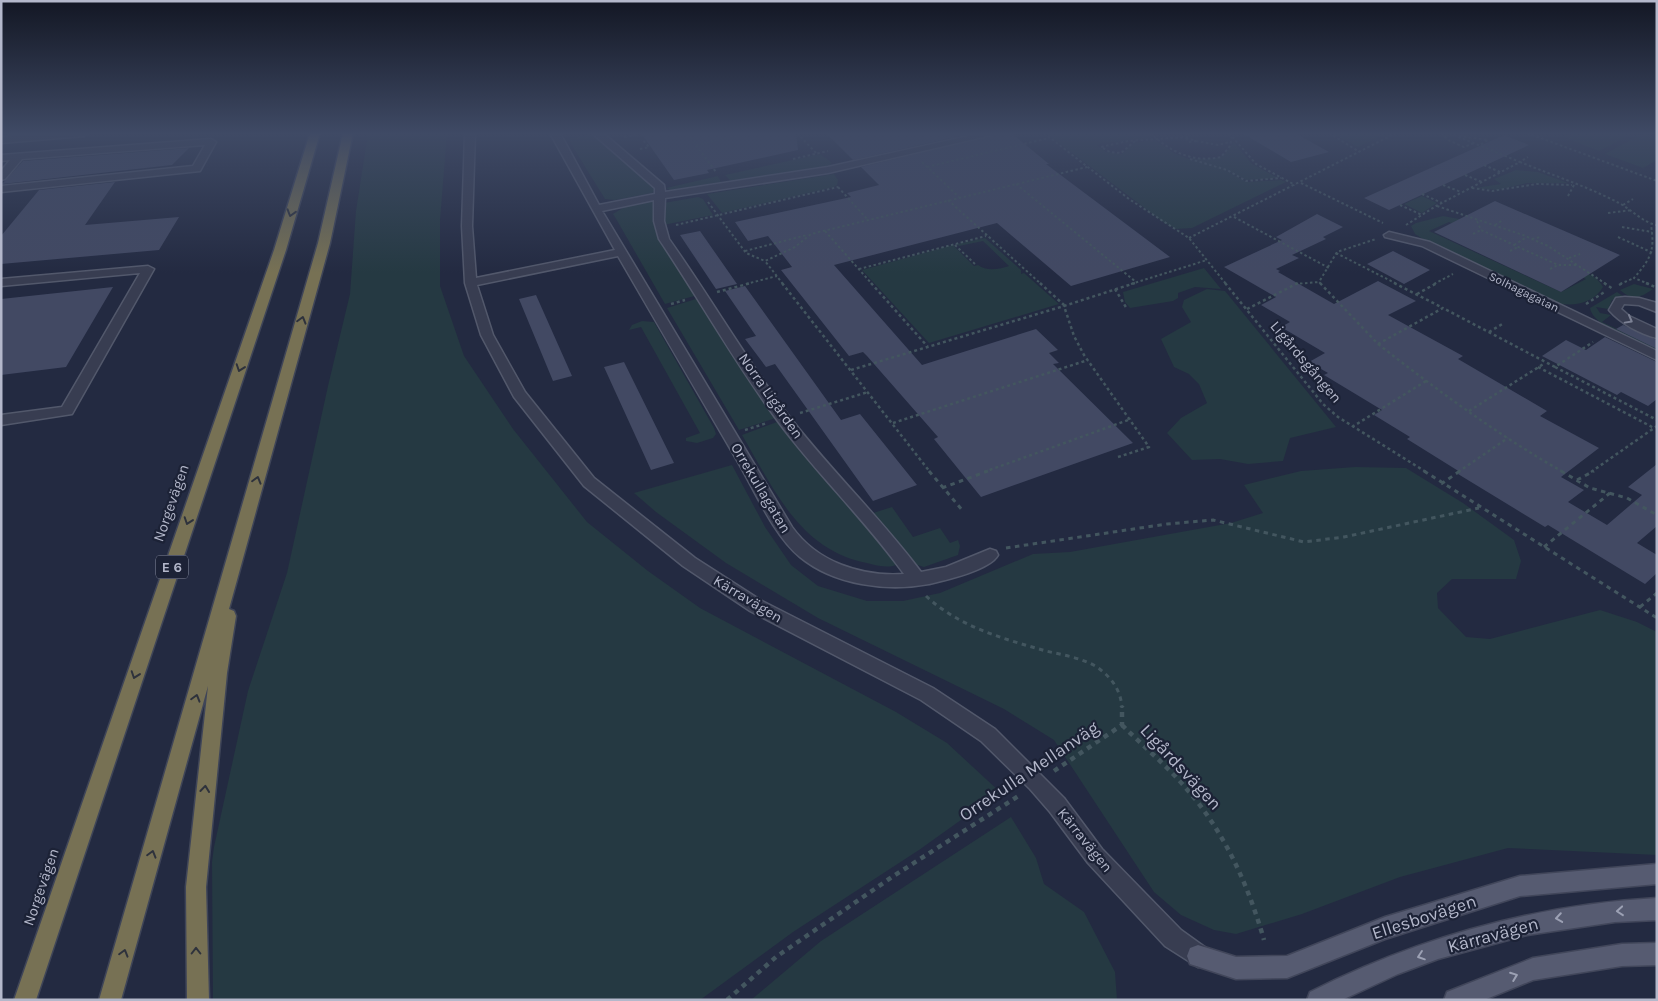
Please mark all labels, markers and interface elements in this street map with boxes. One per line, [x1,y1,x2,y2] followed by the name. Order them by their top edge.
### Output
[287,209,297,217] one-way arrow
[1487,269,1561,315] street label: Solhagagatan
[1624,314,1633,324] one-way arrow
[296,315,307,324] one-way arrow
[1267,317,1345,407] street label: Ligårdsgången
[735,350,807,442] street label: Norra Ligården
[236,363,246,371] one-way arrow
[727,440,795,536] street label: Orrekullagatan
[149,462,193,544] street label: Norgevägen
[251,475,262,484] one-way arrow
[183,517,193,525] one-way arrow
[156,556,188,578] road number: E 6
[710,571,786,627] street label: Kärravägen
[131,671,141,679] one-way arrow
[190,694,200,702] one-way arrow
[955,716,1103,826] street label: Orrekulla Mellanväg
[1136,719,1226,815] street label: Ligårdsvägen
[199,785,210,793] one-way arrow
[1054,804,1116,876] street label: Kärravägen
[19,846,63,928] street label: Norgevägen
[146,851,156,859] one-way arrow
[1369,890,1479,944] street label: Ellesbovägen
[1615,906,1623,917] one-way arrow
[1445,912,1541,958] street label: Kärravägen
[1554,913,1563,923] one-way arrow
[190,947,201,955] one-way arrow
[118,949,128,957] one-way arrow
[1417,950,1426,960] one-way arrow
[1510,972,1518,982] one-way arrow

